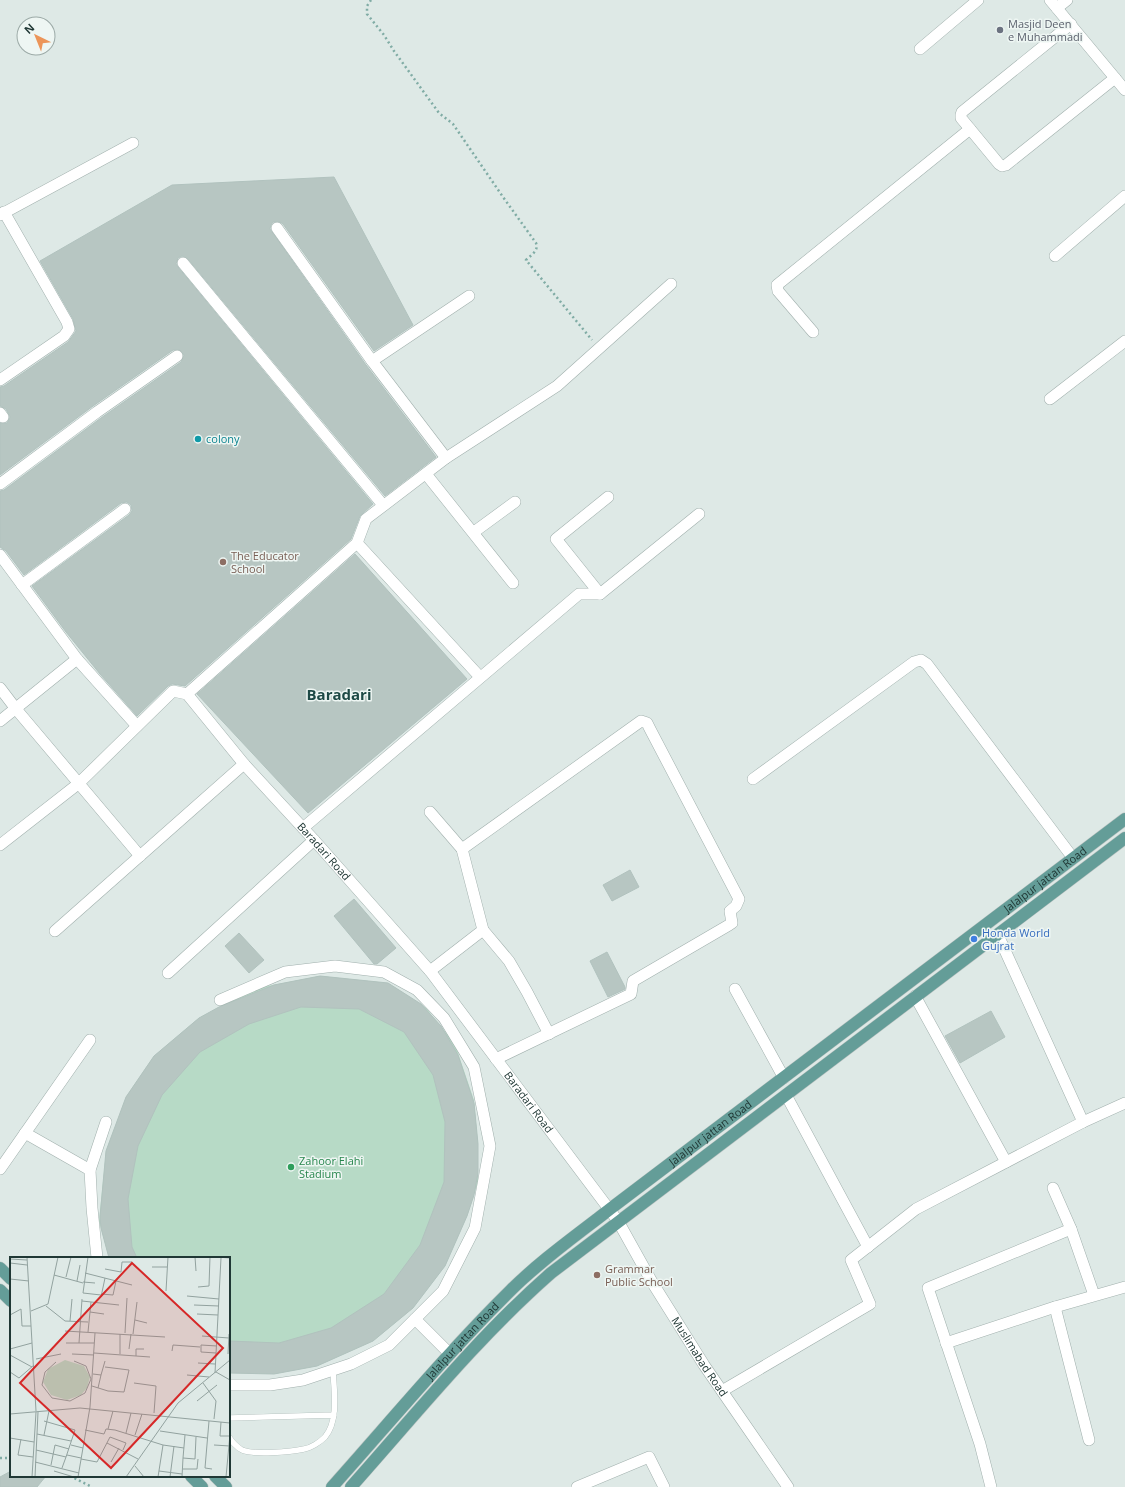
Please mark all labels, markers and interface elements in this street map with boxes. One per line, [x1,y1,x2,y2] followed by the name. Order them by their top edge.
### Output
[16,16,56,56] north arrow
[1008,16,1083,44] place label: Masjid Deen e Muhammadi
[20,20,37,37] text: N
[995,25,1005,35] marker: Masjid Deen e Muhammadi
[206,431,240,446] place label: colony
[193,434,203,444] marker: colony
[231,548,299,576] place label: The Educator School
[218,557,228,567] marker: The Educator School
[307,684,371,704] district label: Baradari
[294,819,354,883] street label: Baradari Road
[999,843,1089,916] street label: Jalalpur jattan Road
[982,925,1050,953] place label: Honda World Gujrat
[969,934,979,944] marker: Honda World Gujrat
[501,1068,557,1136] street label: Baradari Road
[665,1096,755,1170] street label: Jalalpur jattan Road
[299,1153,363,1181] place label: Zahoor Elahi Stadium
[286,1162,296,1172] marker: Zahoor Elahi Stadium
[10,1257,230,1477] inset map
[605,1261,673,1289] place label: Grammar Public School
[592,1270,602,1280] marker: Grammar Public School
[422,1299,502,1383] street label: Jalalpur jattan Road
[668,1314,731,1399] street label: Muslimabad Road

